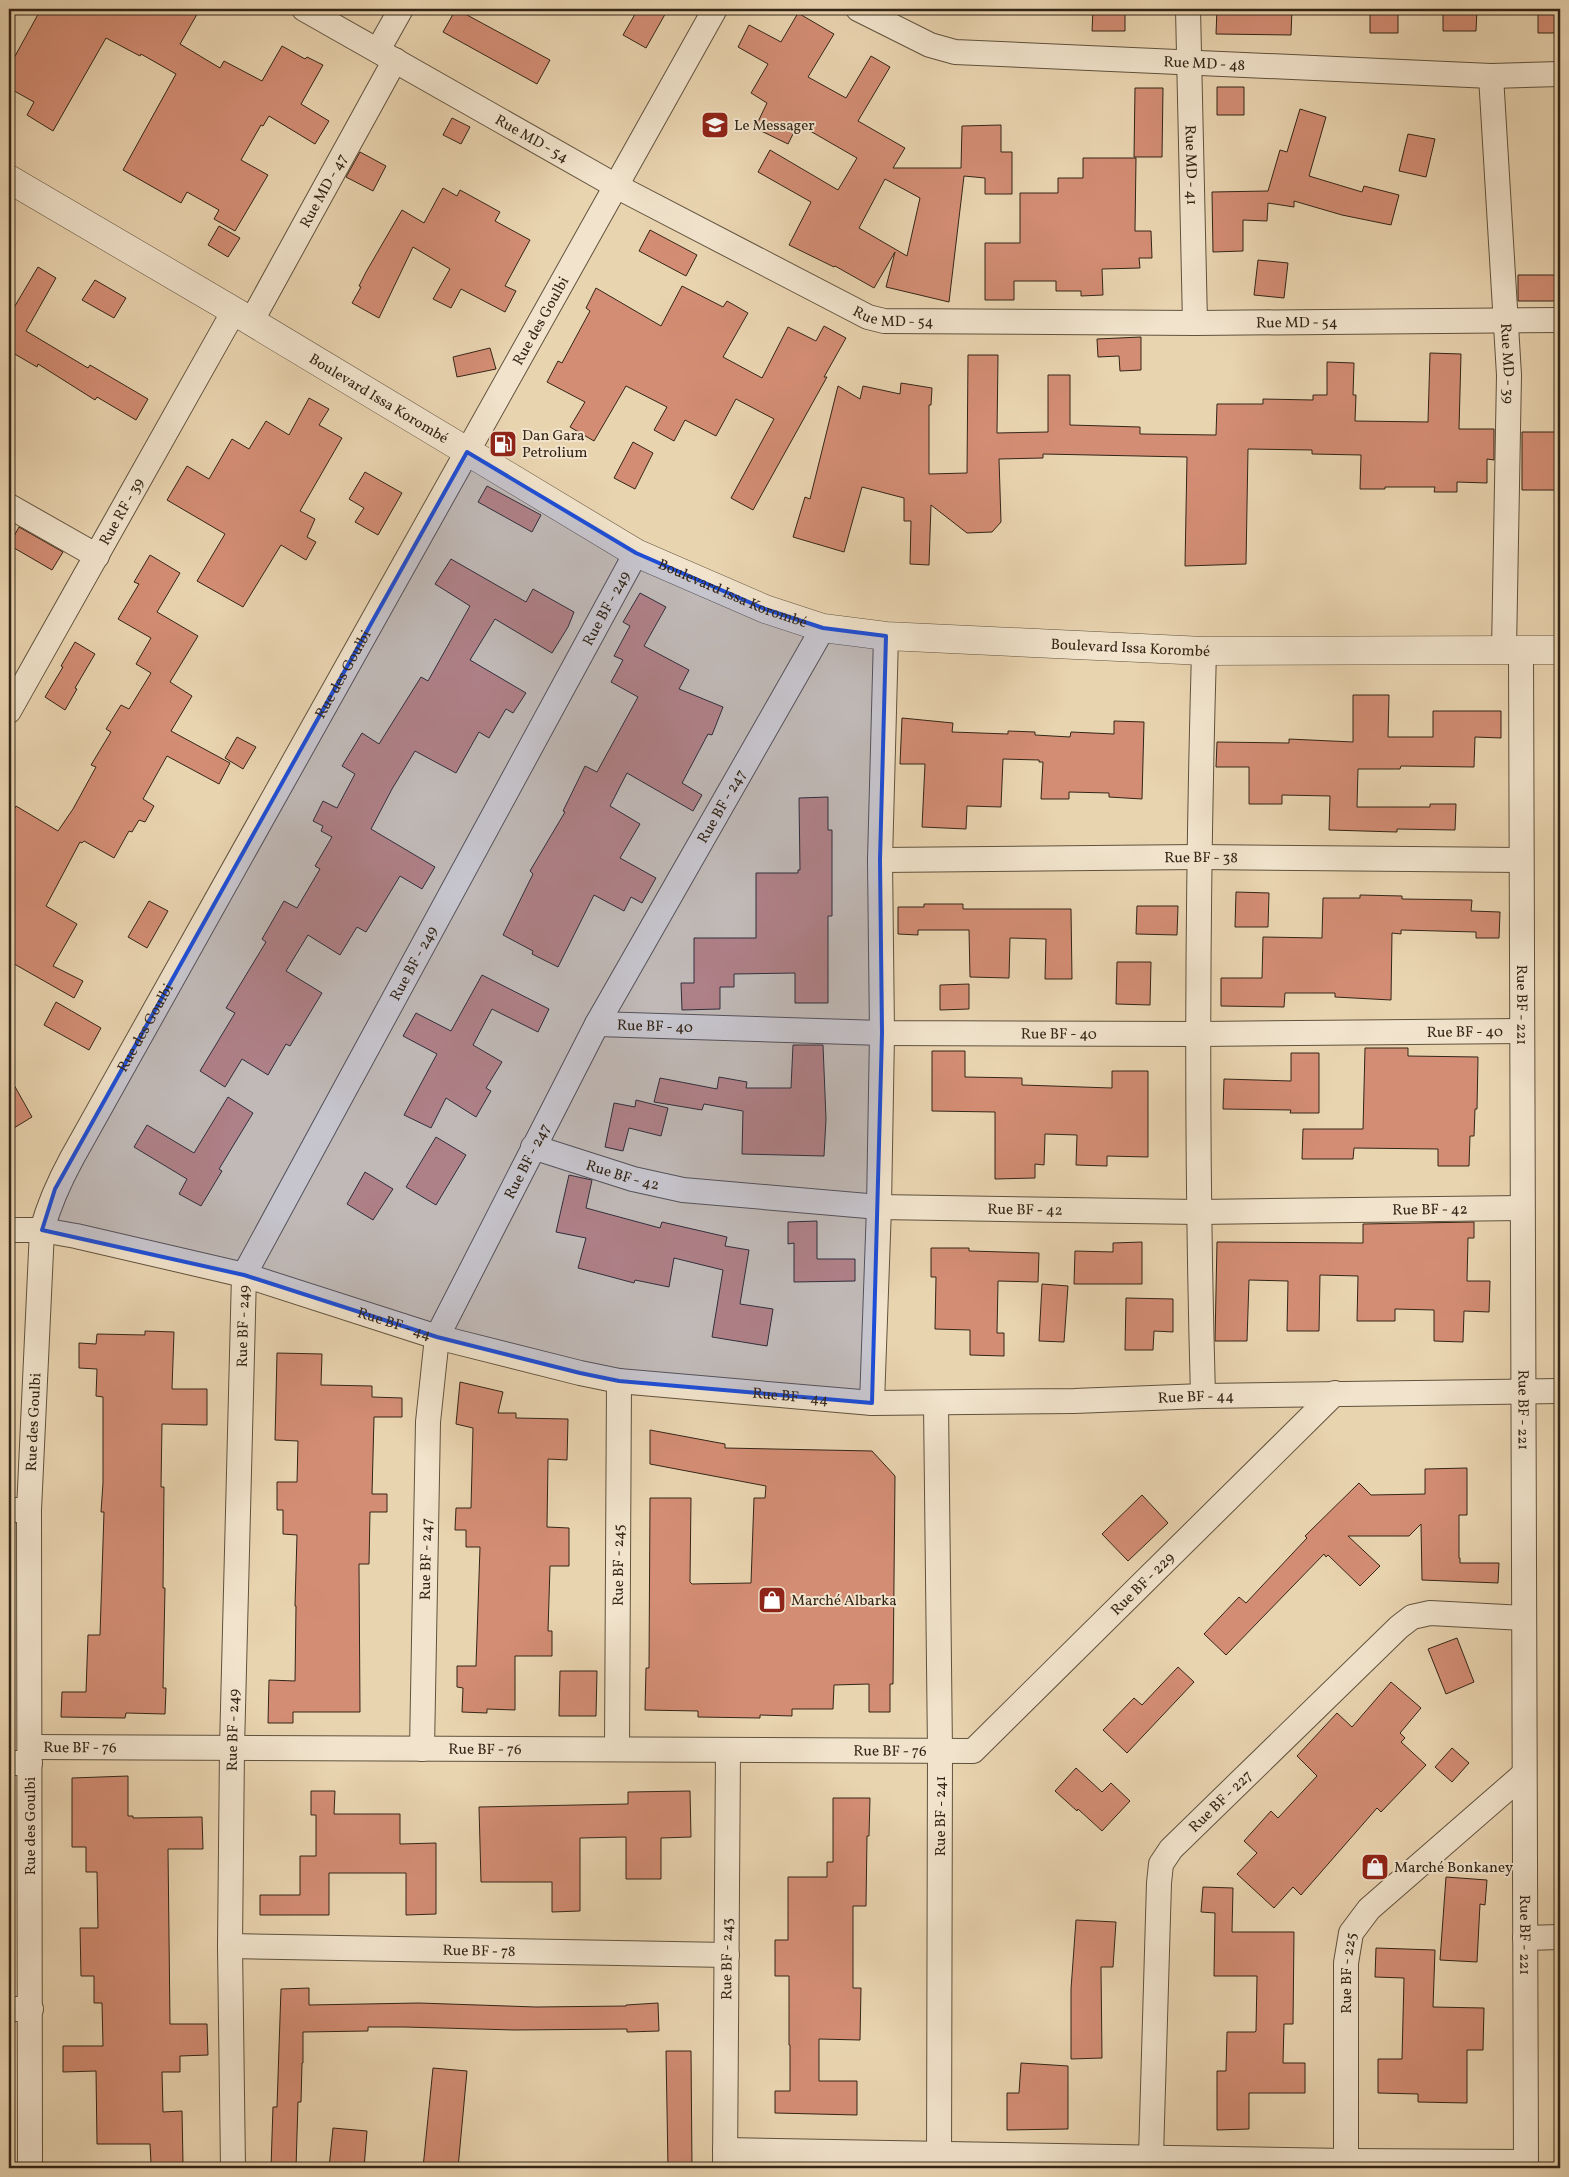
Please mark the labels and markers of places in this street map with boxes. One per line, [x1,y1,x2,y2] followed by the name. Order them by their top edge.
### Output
[700,110,730,140] school or university icon: Le Messager
[734,116,815,137] place label: Le Messager
[522,426,588,464] place label: Dan Gara Petrolium
[488,429,518,459] fuel station icon: Dan Gara Petrolium
[757,1585,787,1615] shop icon: Marché Albarka
[791,1591,897,1612] place label: Marché Albarka
[1360,1852,1390,1882] shop icon: Marché Bonkaney
[1394,1858,1513,1879] place label: Marché Bonkaney

